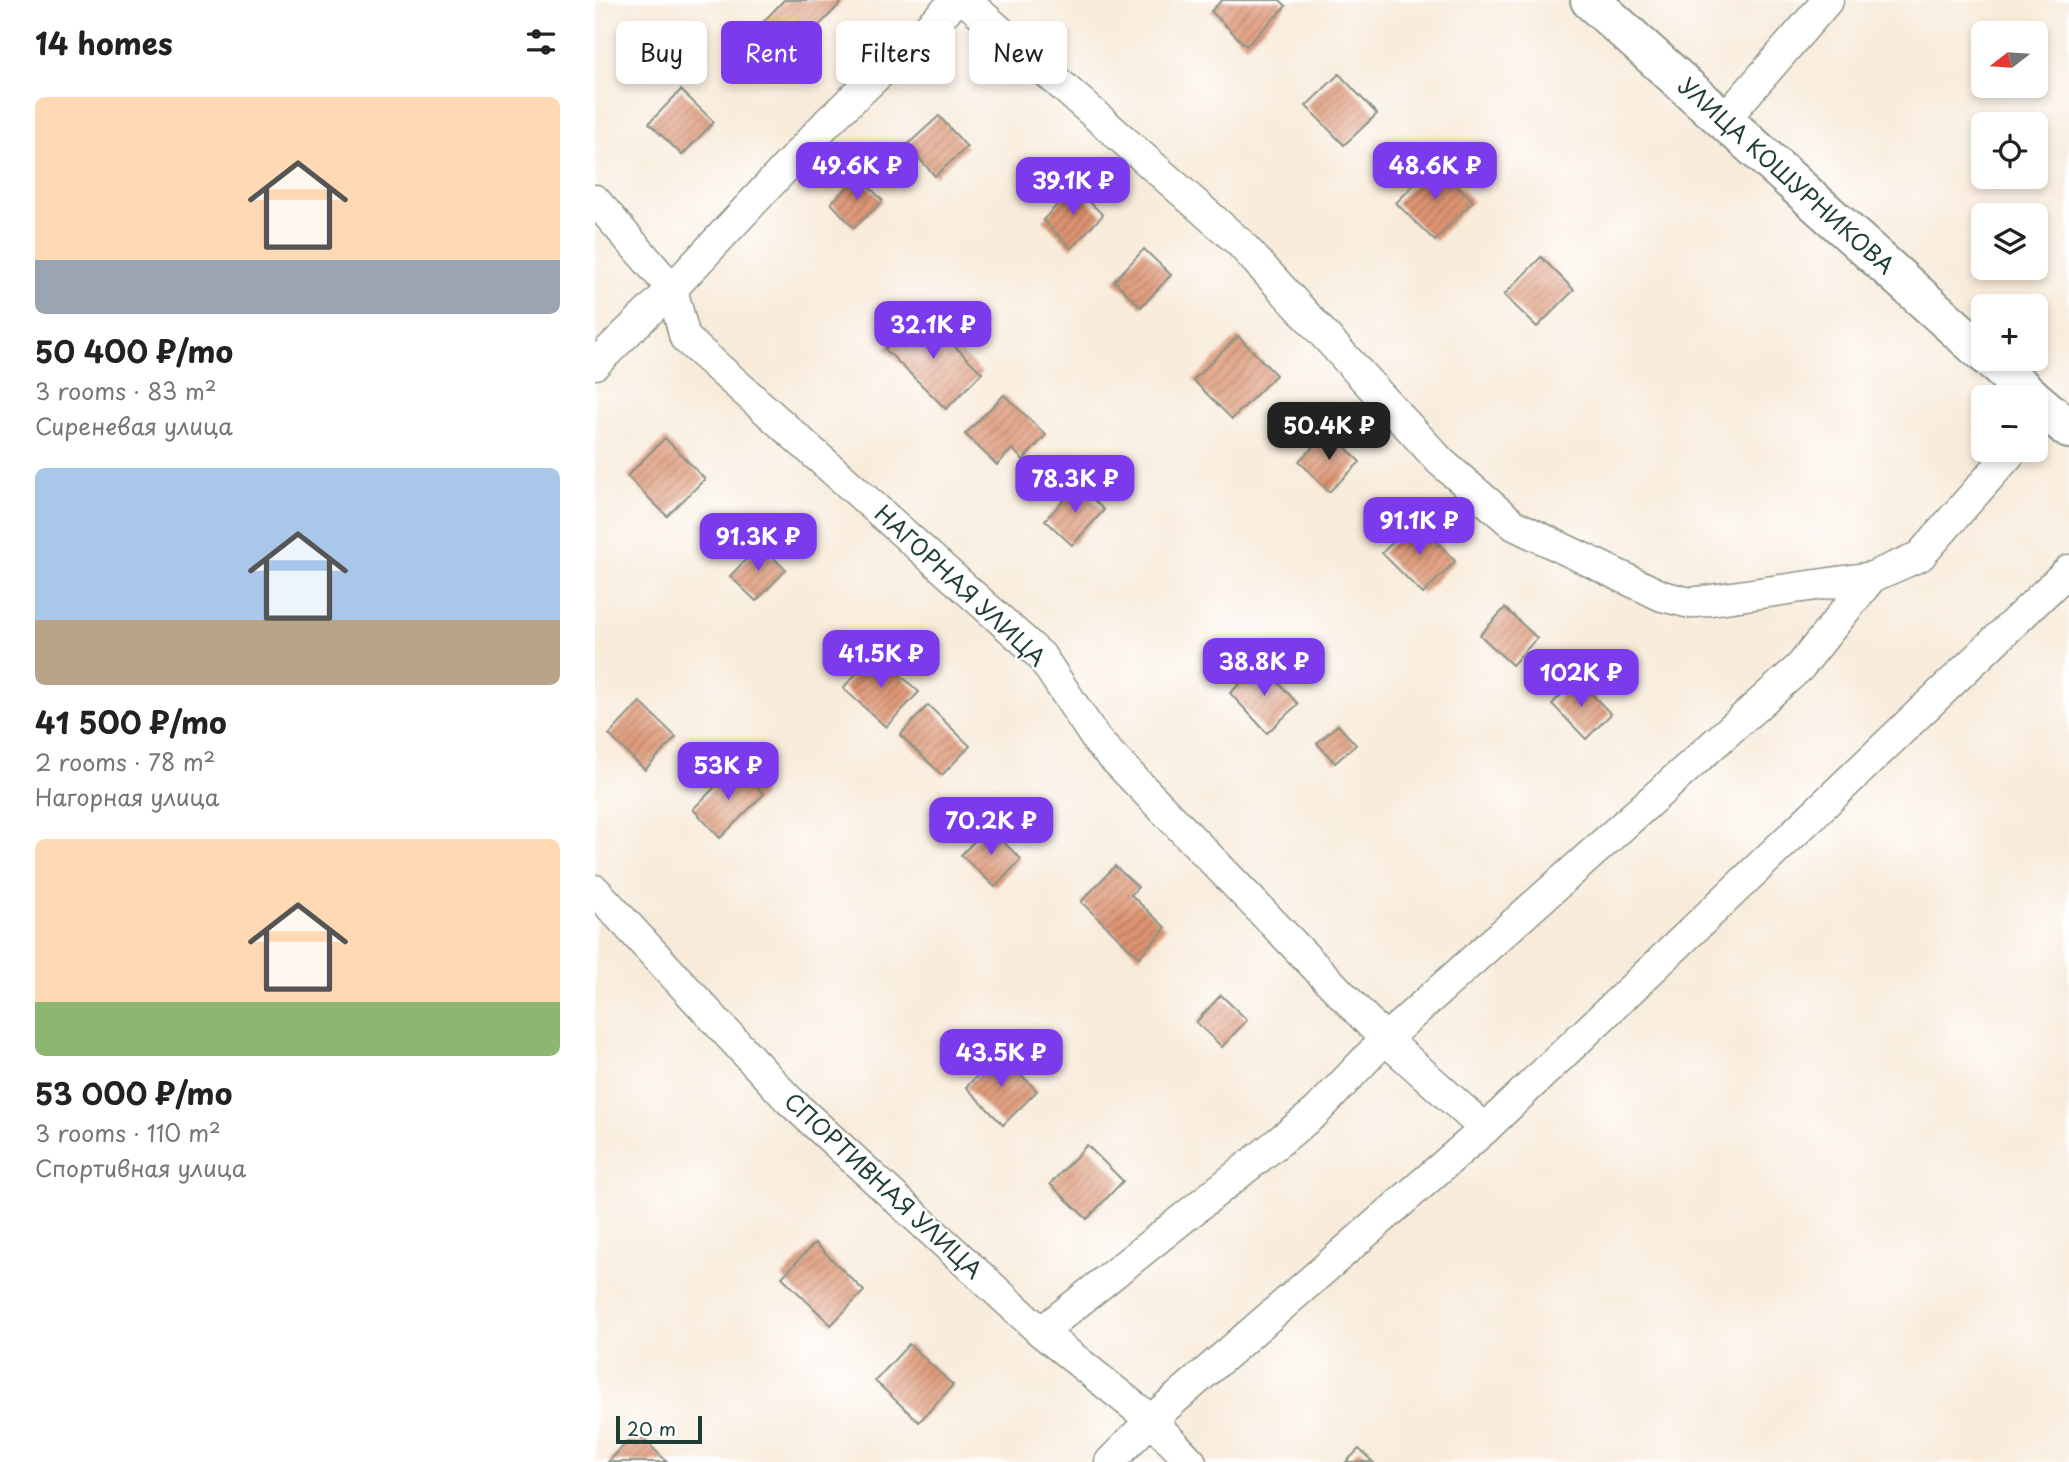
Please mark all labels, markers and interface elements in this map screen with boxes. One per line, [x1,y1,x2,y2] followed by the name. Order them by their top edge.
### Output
[35,20,173,65] text: 14 homes
[616,21,707,84] chip: Buy
[721,21,822,84] chip: Rent
[836,21,955,84] chip: Filters
[969,21,1067,84] chip: New
[1971,21,2047,98] north arrow
[1971,21,2048,462] map controls
[522,23,560,61] icon: filters
[1671,68,1903,282] street label: УЛИЦА КОШУРНИКОВА
[1971,112,2048,189] button: locate
[235,142,361,268] icon: home
[792,142,922,202] pin: 49.6K ₽
[1370,142,1500,202] pin: 48.6K ₽
[812,147,902,182] text: 49.6K ₽
[1389,147,1481,182] text: 48.6K ₽
[1008,158,1138,217] pin: 39.1K ₽
[1032,162,1114,197] text: 39.1K ₽
[1971,203,2048,280] button: layers
[1971,294,2048,371] button: +
[868,302,998,361] pin: 32.1K ₽
[890,306,976,341] text: 32.1K ₽
[35,328,233,373] text: 50 400 ₽/mo
[35,373,217,408] text: 3 rooms · 83 m²
[1971,385,2048,462] button: −
[1264,402,1394,462] pin: 50.4K ₽
[1283,407,1375,442] text: 50.4K ₽
[35,408,233,443] text: Сиреневая улица
[1010,456,1140,515] pin: 78.3K ₽
[1031,460,1119,495] text: 78.3K ₽
[867,496,1055,674] street label: НАГОРНАЯ УЛИЦА
[1354,498,1484,557] pin: 91.1K ₽
[1379,502,1459,537] text: 91.1K ₽
[235,513,361,639] icon: home
[693,514,823,573] pin: 91.3K ₽
[716,518,800,553] text: 91.3K ₽
[816,630,946,690] pin: 41.5K ₽
[839,635,923,670] text: 41.5K ₽
[1199,638,1329,698] pin: 38.8K ₽
[1219,643,1309,678] text: 38.8K ₽
[1524,650,1638,709] pin: 102K ₽
[1540,654,1622,689] text: 102K ₽
[35,699,227,744] text: 41 500 ₽/mo
[679,742,777,802] pin: 53K ₽
[35,744,215,779] text: 2 rooms · 78 m²
[694,747,762,782] text: 53K ₽
[35,779,219,814] text: Нагорная улица
[926,798,1056,857] pin: 70.2K ₽
[945,802,1037,837] text: 70.2K ₽
[235,884,361,1010] icon: home
[936,1030,1066,1089] pin: 43.5K ₽
[956,1034,1046,1069] text: 43.5K ₽
[35,1070,232,1115] text: 53 000 ₽/mo
[777,1084,991,1286] street label: СПОРТИВНАЯ УЛИЦА
[35,1115,221,1150] text: 3 rooms · 110 m²
[35,1150,246,1185] text: Спортивная улица
[616,1413,702,1445] scale bar
[627,1414,676,1442] text: 20 m

